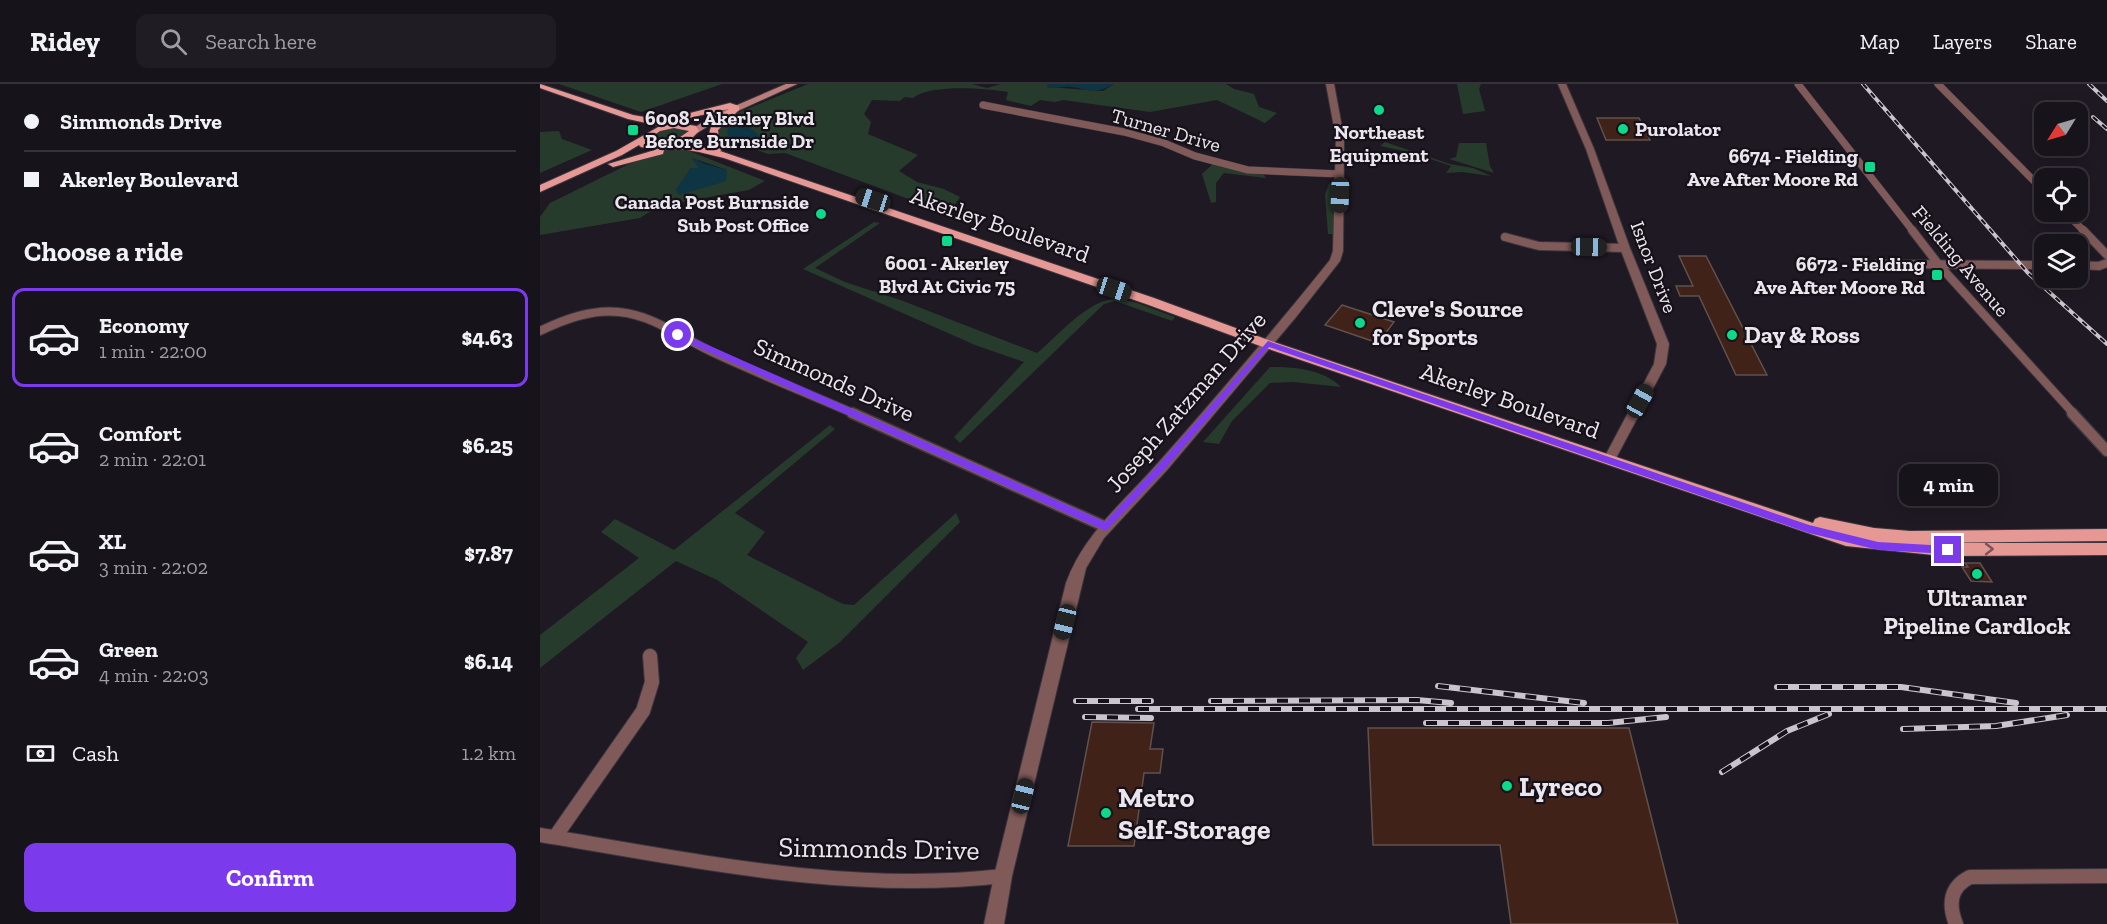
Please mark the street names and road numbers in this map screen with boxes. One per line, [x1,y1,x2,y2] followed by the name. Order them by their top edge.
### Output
[1109,103,1223,157] street label: Turner Drive
[907,180,1094,269] street label: Akerley Boulevard
[1908,201,2014,321] street label: Fielding Avenue
[1626,218,1682,316] street label: Isnor Drive
[1099,305,1272,498] street label: Joseph Zatzman Drive
[749,331,919,428] street label: Simmonds Drive
[1417,356,1604,445] street label: Akerley Boulevard
[778,830,980,867] street label: Simmonds Drive

